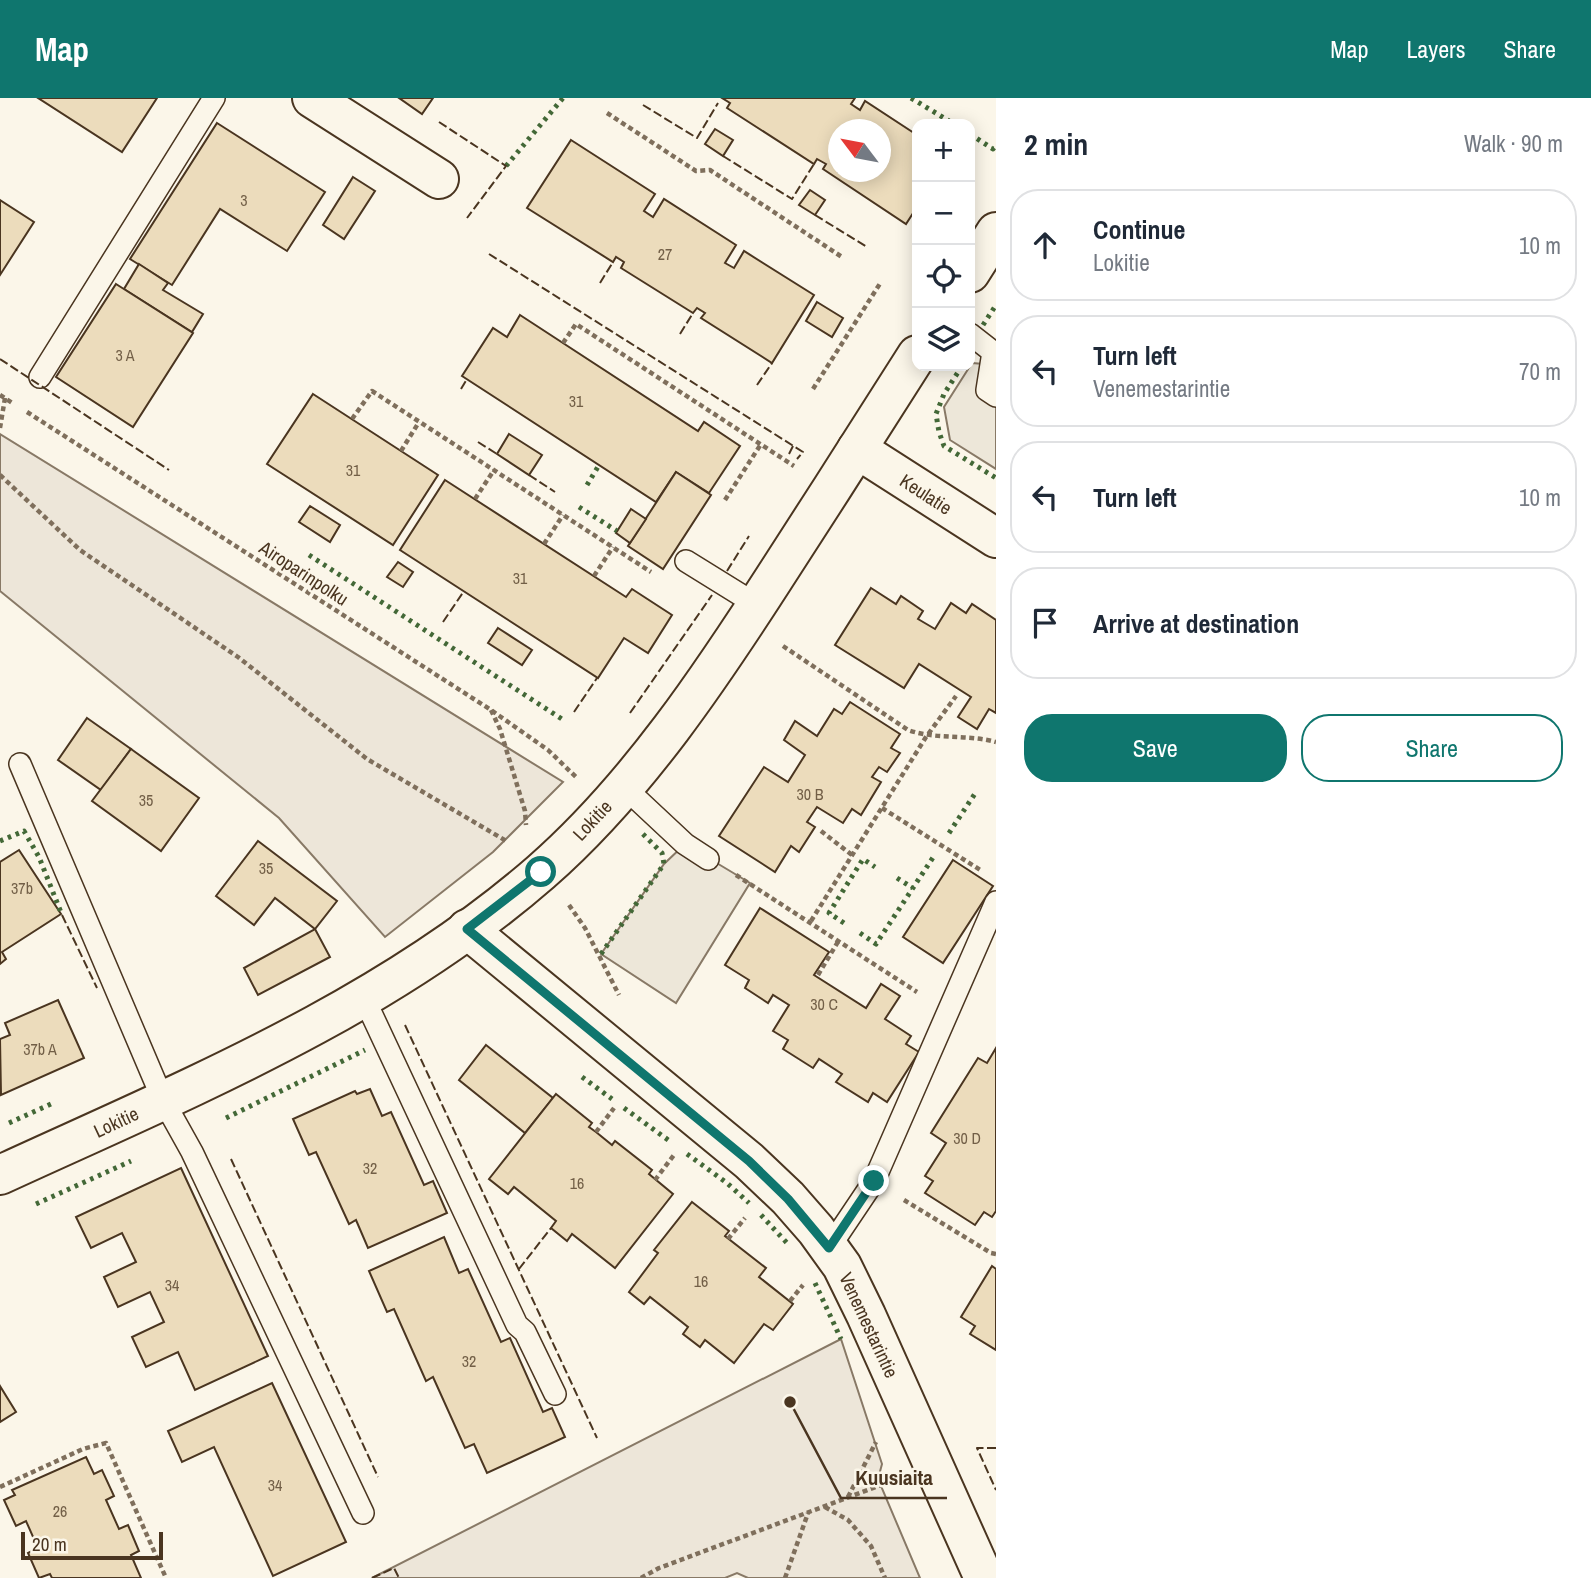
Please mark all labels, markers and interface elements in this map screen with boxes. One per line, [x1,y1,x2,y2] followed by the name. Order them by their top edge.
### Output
[35,27,89,71] text: Map
[1330,33,1368,65] text: Map
[1406,33,1465,65] text: Layers
[1503,33,1556,65] text: Share
[828,119,891,182] north arrow
[912,119,975,371] map controls
[912,119,975,182] button: +
[1024,124,1088,164] text: 2 min
[1464,128,1563,159] text: Walk · 90 m
[912,182,975,245] button: −
[240,189,248,211] house number: 3
[1093,212,1185,247] text: Continue
[1026,226,1064,264] icon: ahead
[1519,230,1561,261] text: 10 m
[658,243,672,265] house number: 27
[912,245,975,308] button: locate
[1093,247,1150,278] text: Lokitie
[912,308,975,371] button: layers
[1093,338,1177,373] text: Turn left
[116,344,135,366] house number: 3 A
[1026,352,1064,390] icon: left
[1519,356,1561,387] text: 70 m
[1093,373,1230,404] text: Venemestarintie
[569,390,584,412] house number: 31
[346,459,361,481] house number: 31
[895,468,957,520] street label: Keulatie
[1026,478,1064,516] icon: left
[1093,480,1177,515] text: Turn left
[1519,482,1561,513] text: 10 m
[254,534,354,611] street label: Airoparinpolku
[513,567,528,589] house number: 31
[1026,604,1064,642] icon: arrive
[1093,606,1299,641] text: Arrive at destination
[1024,714,1287,782] button: Save
[1301,714,1563,782] button: Share
[797,783,824,805] house number: 30 B
[139,789,153,811] house number: 35
[567,794,617,846] street label: Lokitie
[525,856,556,887] route start
[259,857,273,879] house number: 35
[11,877,33,899] house number: 37b
[810,993,838,1015] house number: 30 C
[23,1038,57,1060] house number: 37b A
[89,1100,143,1144] street label: Lokitie
[953,1127,981,1149] house number: 30 D
[363,1157,377,1179] house number: 32
[858,1165,889,1196] route end
[570,1172,584,1194] house number: 16
[833,1268,905,1382] street label: Venemestarintie
[694,1270,708,1292] house number: 16
[165,1274,179,1296] house number: 34
[462,1350,476,1372] house number: 32
[841,1456,947,1498] callout: Kuusiaita
[855,1463,933,1492] text: Kuusiaita
[268,1474,282,1496] house number: 34
[53,1500,67,1522] house number: 26
[21,1529,163,1561] scale bar
[32,1531,67,1557] text: 20 m

